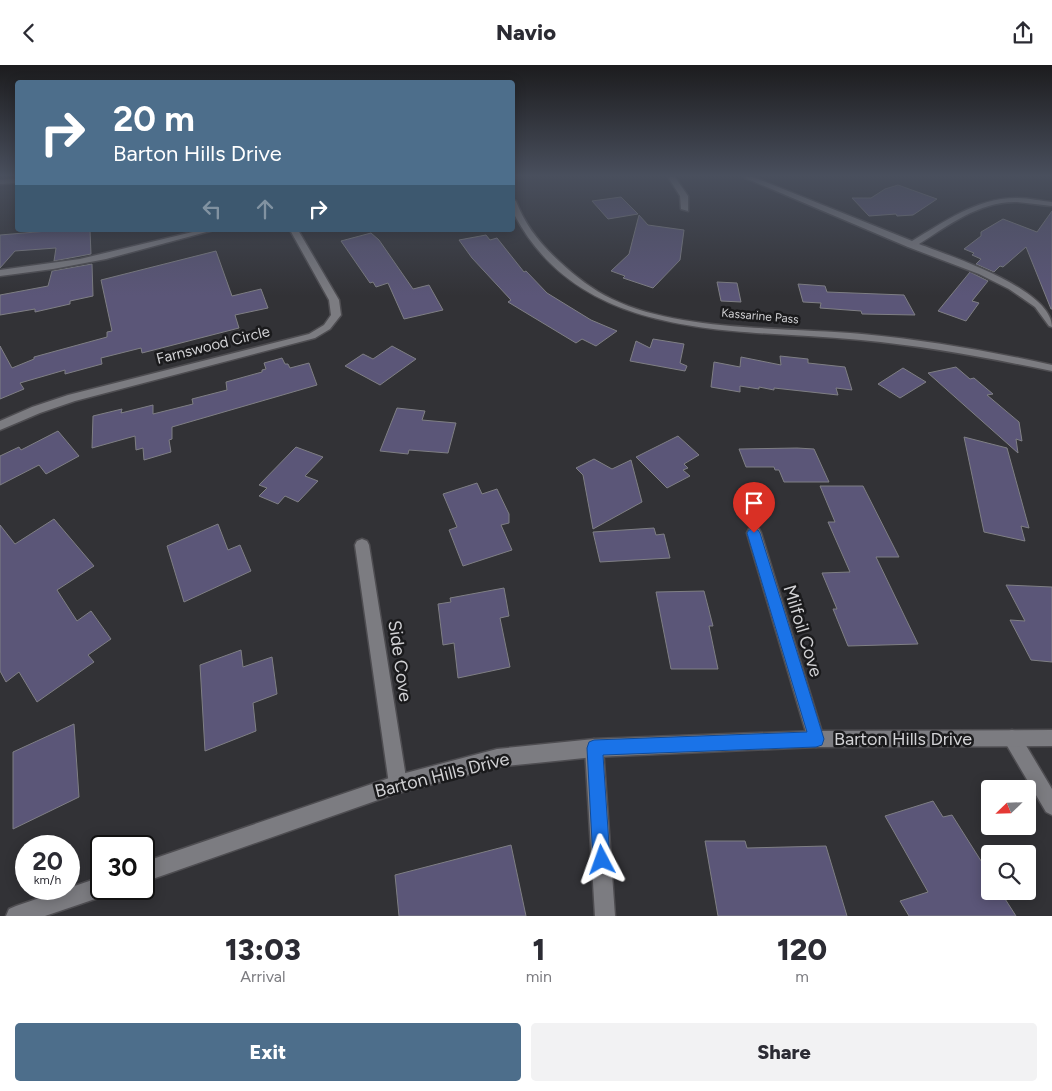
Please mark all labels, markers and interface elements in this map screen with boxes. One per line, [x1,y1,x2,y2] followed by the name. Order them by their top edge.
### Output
[15,19,43,47] icon: back
[496,19,556,46] text: Navio
[1009,19,1037,47] icon: share
[113,98,195,140] text: 20 m
[30,100,95,165] icon: right
[113,140,282,167] text: Barton Hills Drive
[198,195,226,223] icon: left
[251,195,279,223] icon: ahead
[304,195,332,223] icon: right
[721,306,800,326] street label: Kassarine Pass
[154,322,272,368] street label: Farnswood Circle
[733,482,775,533] pin
[740,489,768,517] icon: arrive
[779,582,827,680] street label: Milfoil Cove
[383,619,417,703] street label: Side Cove
[834,728,972,750] street label: Barton Hills Drive
[372,748,512,802] street label: Barton Hills Drive
[981,780,1036,835] north arrow
[981,780,1036,900] map controls
[575,833,627,885] position arrow
[90,835,155,900] speed limit sign: 30
[981,845,1036,900] button: search
[32,846,63,876] text: 20
[34,873,61,887] text: km/h
[225,931,301,968] text: 13:03
[532,931,545,968] text: 1
[777,931,827,968] text: 120
[240,967,285,986] text: Arrival
[526,967,552,986] text: min
[795,967,809,986] text: m
[15,1023,521,1081] button: Exit
[531,1023,1037,1081] button: Share

